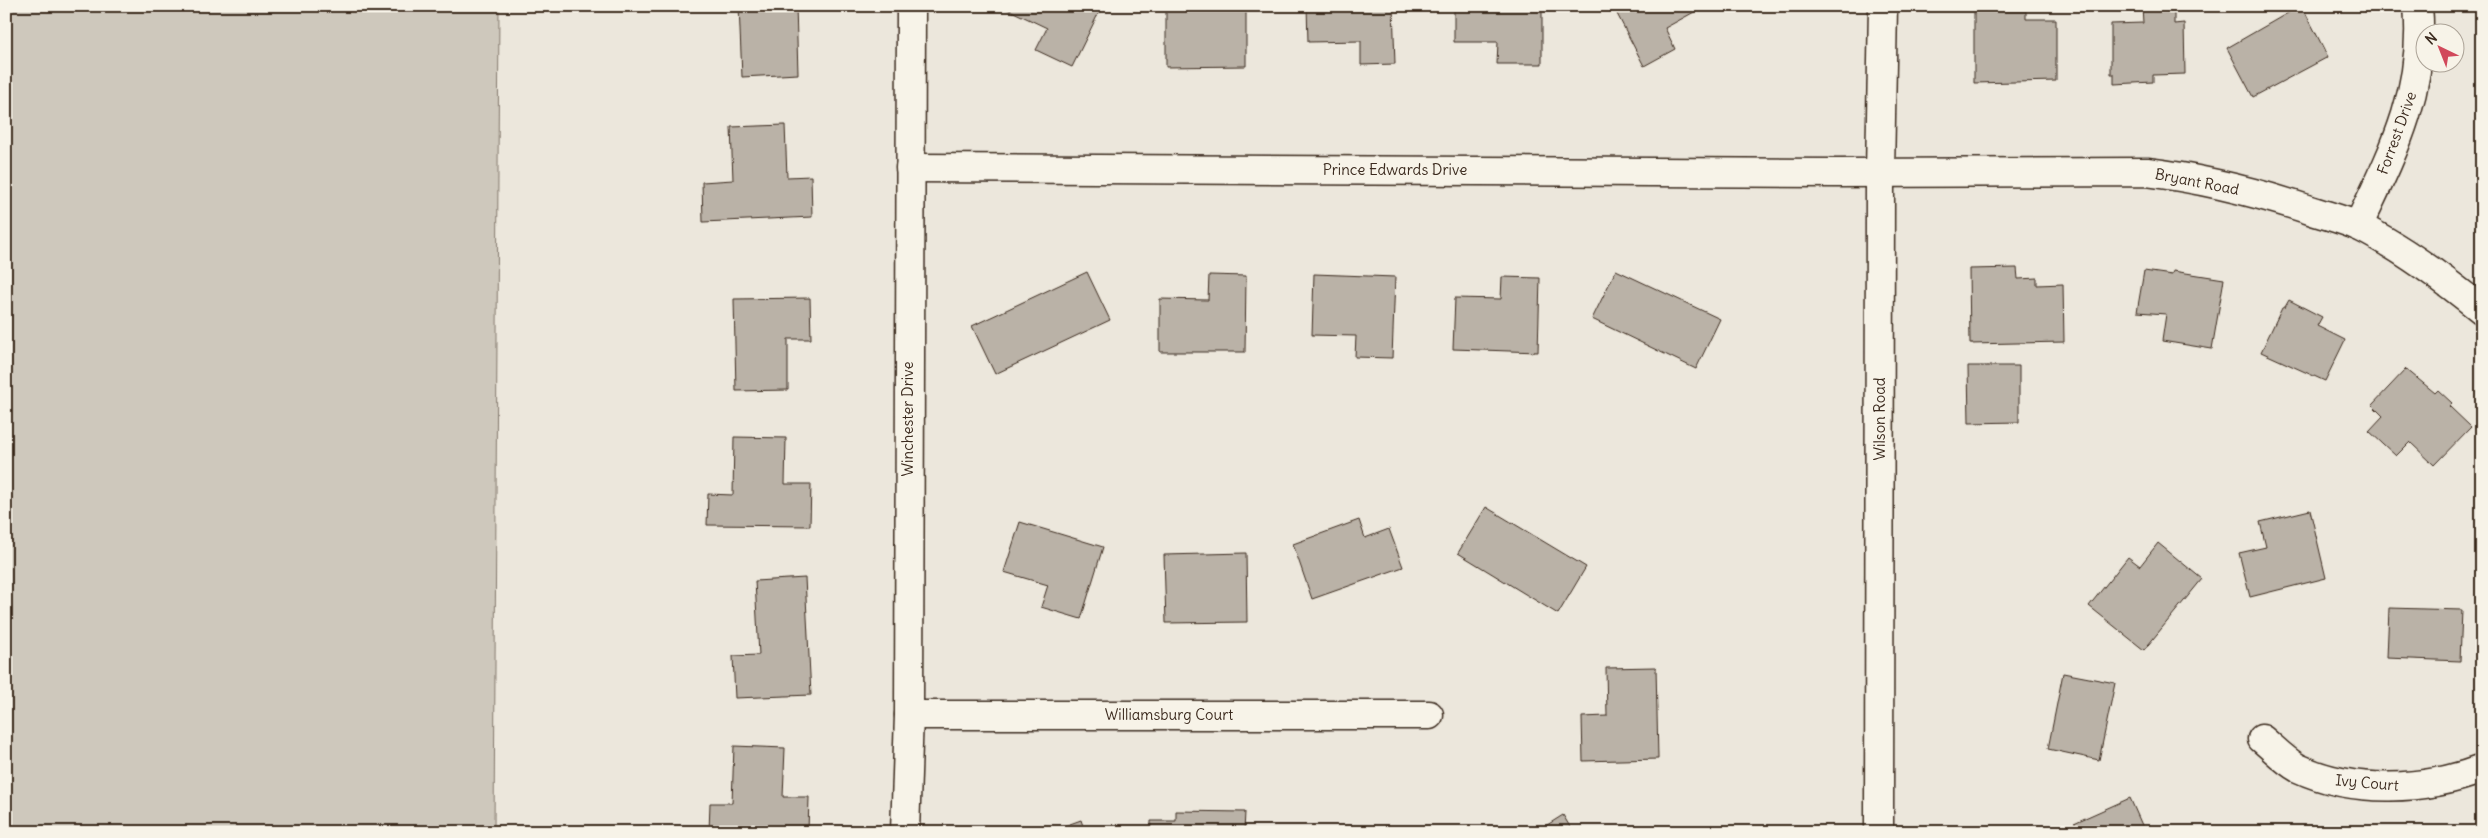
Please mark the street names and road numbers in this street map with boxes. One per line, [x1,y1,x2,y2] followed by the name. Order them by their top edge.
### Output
[2373,89,2420,177] street label: Forrest Drive
[1323,160,1467,179] street label: Prince Edwards Drive
[2153,164,2241,199] street label: Bryant Road
[898,361,917,477] street label: Winchester Drive
[1870,377,1889,461] street label: Wilson Road
[1105,705,1233,724] street label: Williamsburg Court
[2335,770,2399,795] street label: Ivy Court

